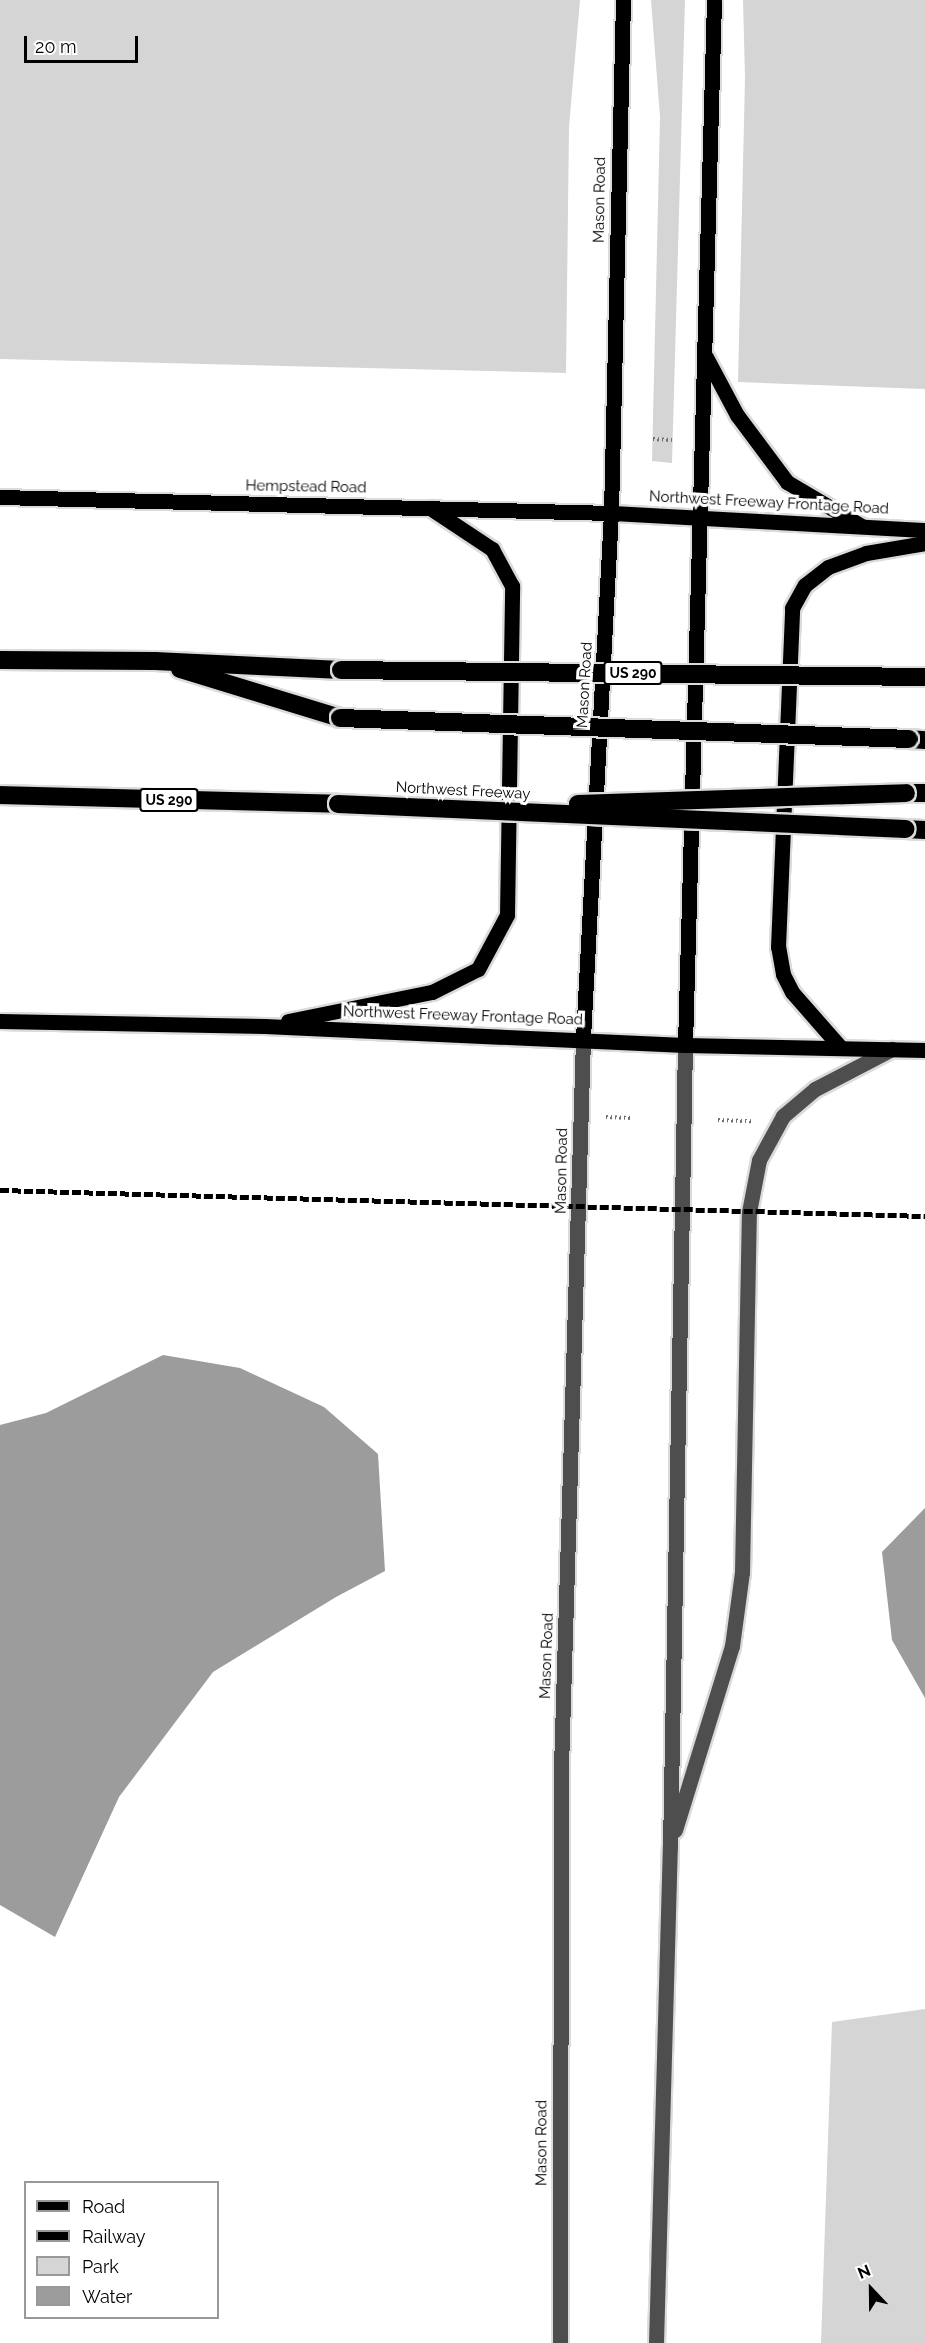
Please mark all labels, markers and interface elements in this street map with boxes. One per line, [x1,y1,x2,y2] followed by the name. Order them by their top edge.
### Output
[27,24,141,62] scale bar
[35,36,77,57] text: 20 m
[590,157,610,243] street label: Mason Road
[245,477,367,497] street label: Hempstead Road
[648,488,890,518] street label: Northwest Freeway Frontage Road
[574,642,596,728] street label: Mason Road
[603,662,663,684] road number: US 290
[395,778,531,804] street label: Northwest Freeway
[139,789,199,811] road number: US 290
[342,1003,584,1029] street label: Northwest Freeway Frontage Road
[552,1128,572,1214] street label: Mason Road
[537,1613,557,1699] street label: Mason Road
[533,2100,551,2186] street label: Mason Road
[24,2181,219,2319] legend
[82,2196,125,2217] text: Road
[82,2226,146,2247] text: Railway
[82,2256,119,2277] text: Park
[841,2259,901,2319] north arrow
[855,2261,873,2283] text: N
[82,2286,132,2307] text: Water

